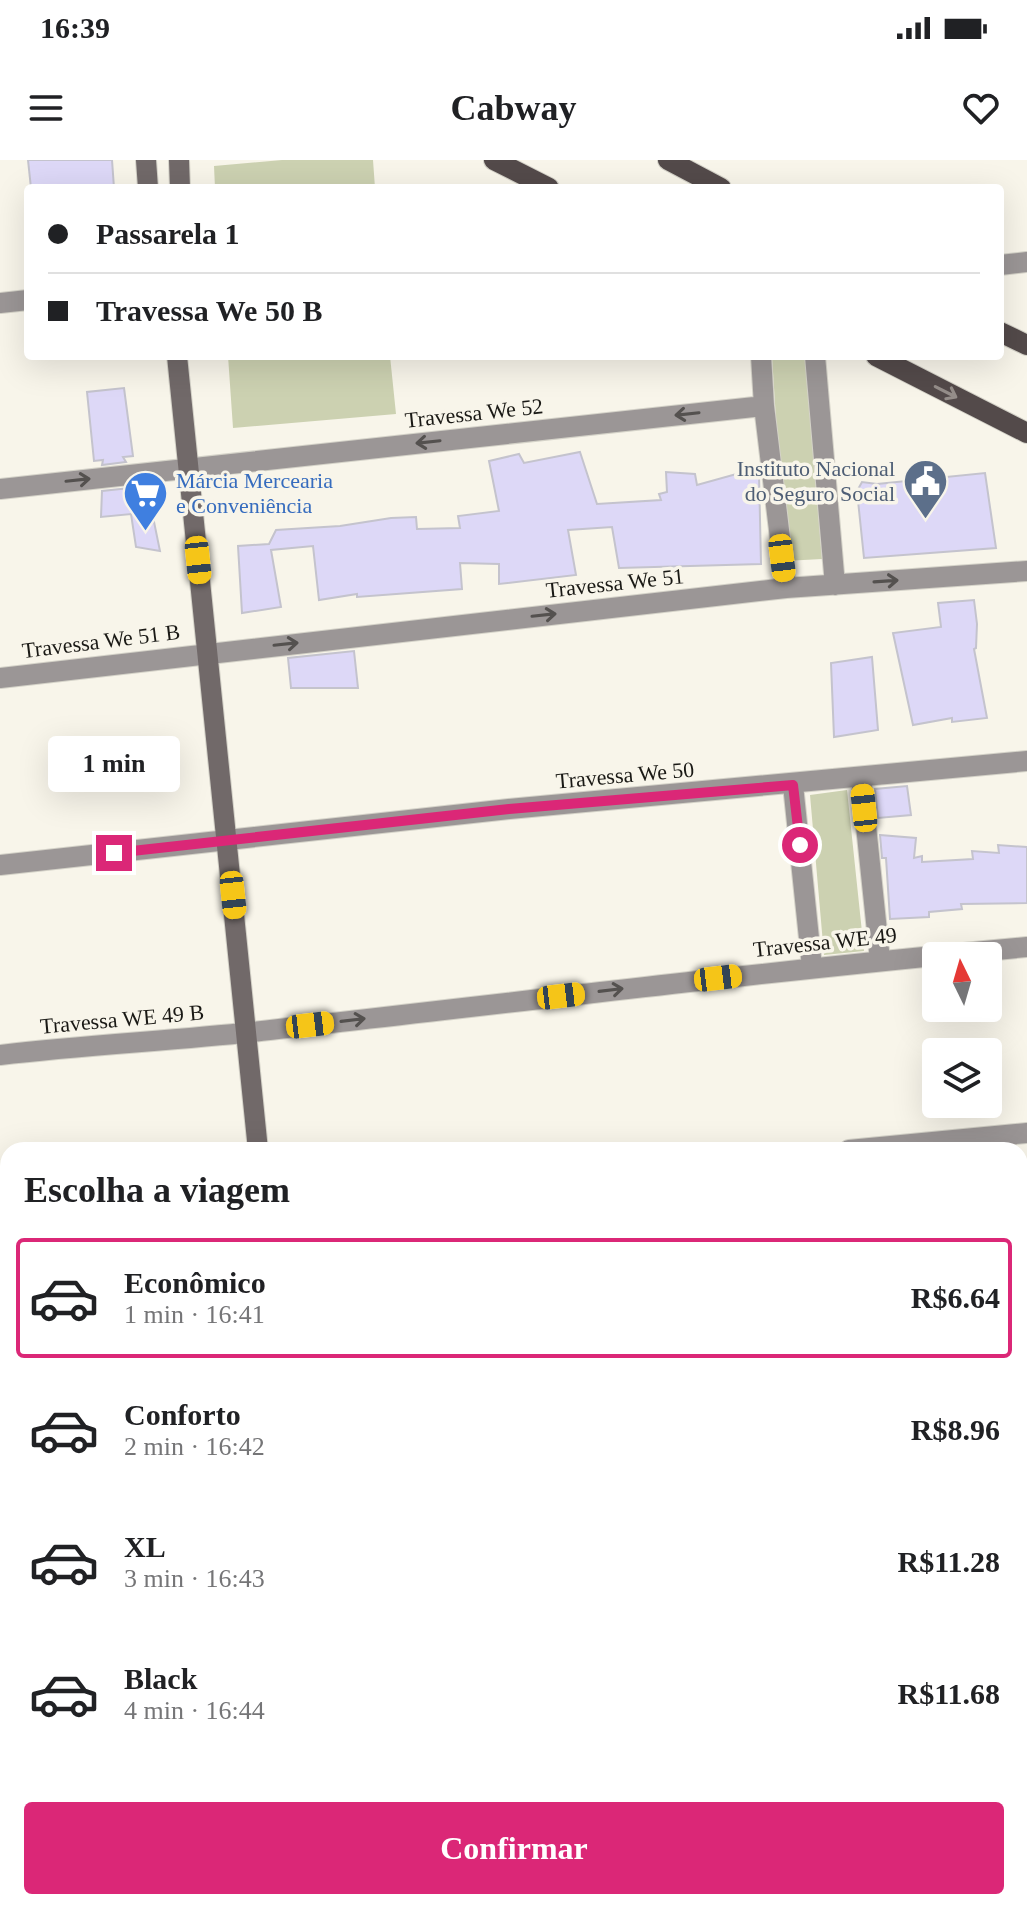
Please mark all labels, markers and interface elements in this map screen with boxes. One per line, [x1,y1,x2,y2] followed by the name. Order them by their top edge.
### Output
[40,11,110,44] text: 16:39
[24,86,68,130] icon: menu
[959,86,1003,130] icon: heart
[450,88,577,128] text: Cabway
[96,217,240,250] text: Passarela 1
[96,294,322,327] text: Travessa We 50 B
[933,384,957,400] one-way arrow
[404,393,544,433] street label: Travessa We 52
[674,407,701,422] one-way arrow
[415,435,442,450] one-way arrow
[737,456,895,506] place label: Instituto Nacional do Seguro Social
[902,457,950,520] public building icon: Instituto Nacional do Seguro Social
[176,468,333,518] place label: Márcia Mercearia e Conveniência
[121,469,169,532] supermarket icon: Márcia Mercearia e Conveniência
[64,473,90,488] one-way arrow
[767,533,797,583] car
[184,535,212,585] car
[545,563,685,603] street label: Travessa We 51
[872,573,899,588] one-way arrow
[531,607,556,622] one-way arrow
[21,619,181,663] street label: Travessa We 51 B
[272,636,299,651] one-way arrow
[48,737,180,793] callout: 1 min
[83,749,145,778] text: 1 min
[555,756,695,794] street label: Travessa We 50
[850,783,878,833] car
[782,827,818,863] route start
[96,835,132,871] route end
[219,870,247,920] car
[752,922,898,962] street label: Travessa WE 49
[922,942,1002,1022] north arrow
[922,942,1002,1118] map controls
[693,963,743,993] car
[536,981,586,1011] car
[598,982,623,997] one-way arrow
[39,999,205,1039] street label: Travessa WE 49 B
[285,1010,335,1040] car
[340,1012,365,1027] one-way arrow
[922,1038,1002,1118] button: layers
[24,1170,290,1210] text: Escolha a viagem
[28,1262,100,1334] icon: car
[124,1266,266,1299] text: Econômico
[911,1281,1000,1314] text: R$6.64
[124,1300,265,1329] text: 1 min · 16:41
[28,1394,100,1466] icon: car
[124,1398,241,1431] text: Conforto
[911,1413,1000,1446] text: R$8.96
[124,1432,265,1461] text: 2 min · 16:42
[28,1526,100,1598] icon: car
[124,1530,166,1563] text: XL
[897,1545,1000,1578] text: R$11.28
[124,1564,265,1593] text: 3 min · 16:43
[28,1658,100,1730] icon: car
[124,1662,197,1695] text: Black
[897,1677,1000,1710] text: R$11.68
[124,1696,265,1725] text: 4 min · 16:44
[24,1802,1004,1894] button: Confirmar

